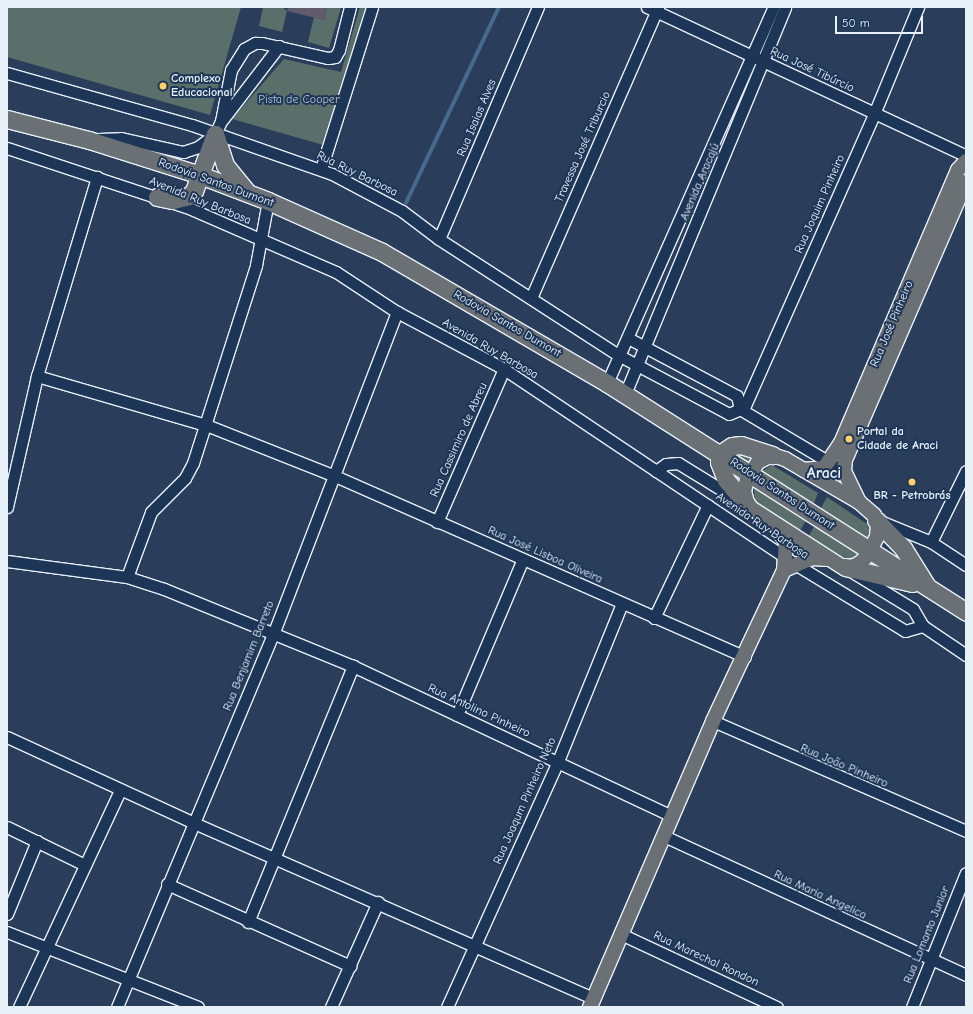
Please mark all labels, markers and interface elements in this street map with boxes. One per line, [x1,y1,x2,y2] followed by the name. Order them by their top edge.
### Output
[837,8,925,34] scale bar
[842,16,870,30] text: 50 m
[768,44,856,96] street label: Rua José Tibúrcio
[171,72,233,100] place label: Complexo Educacional
[454,77,500,159] street label: Rua Isaias Alves
[158,81,168,91] marker: Complexo Educacional
[552,89,614,205] street label: Travessa José Triburcio
[258,93,340,107] park label: Pista de Cooper
[677,141,723,223] street label: Avenida Aracajú
[314,148,400,200] street label: Rua Ruy Barbosa
[792,152,848,256] street label: Rua Joquim Pinheiro
[156,155,276,211] street label: Rodovia Santos Dumont
[147,174,253,228] street label: Avenida Ruy Barbosa
[867,279,917,369] street label: Rua José Pinheiro
[451,287,563,361] street label: Rodovia Santos Dumont
[439,316,541,382] street label: Avenida Ruy Barbosa
[427,381,491,499] street label: Rua Cassimiro de Abreu
[857,425,938,453] place label: Portal da Cidade de Araci
[844,434,854,444] marker: Portal da Cidade de Araci
[727,455,837,533] street label: Rodovia Santos Dumont
[807,463,841,483] district label: Araci
[907,477,917,487] marker: BR - Petrobrás
[873,489,951,503] place label: BR - Petrobrás
[713,490,811,562] street label: Avenida Ruy Barbosa
[485,523,605,587] street label: Rua José Lisboa Oliveira
[220,599,278,713] street label: Rua Benjamim Barreto
[426,681,532,741] street label: Rua Antolino Pinheiro
[491,735,559,867] street label: Rua Joaqum Pinheiro Neto
[798,741,890,791] street label: Rua João Pinheiro
[771,867,869,923] street label: Rua Maria Angelica
[901,884,953,986] street label: Rua Lomanto Junior
[651,928,761,990] street label: Rua Marechal Rondon

